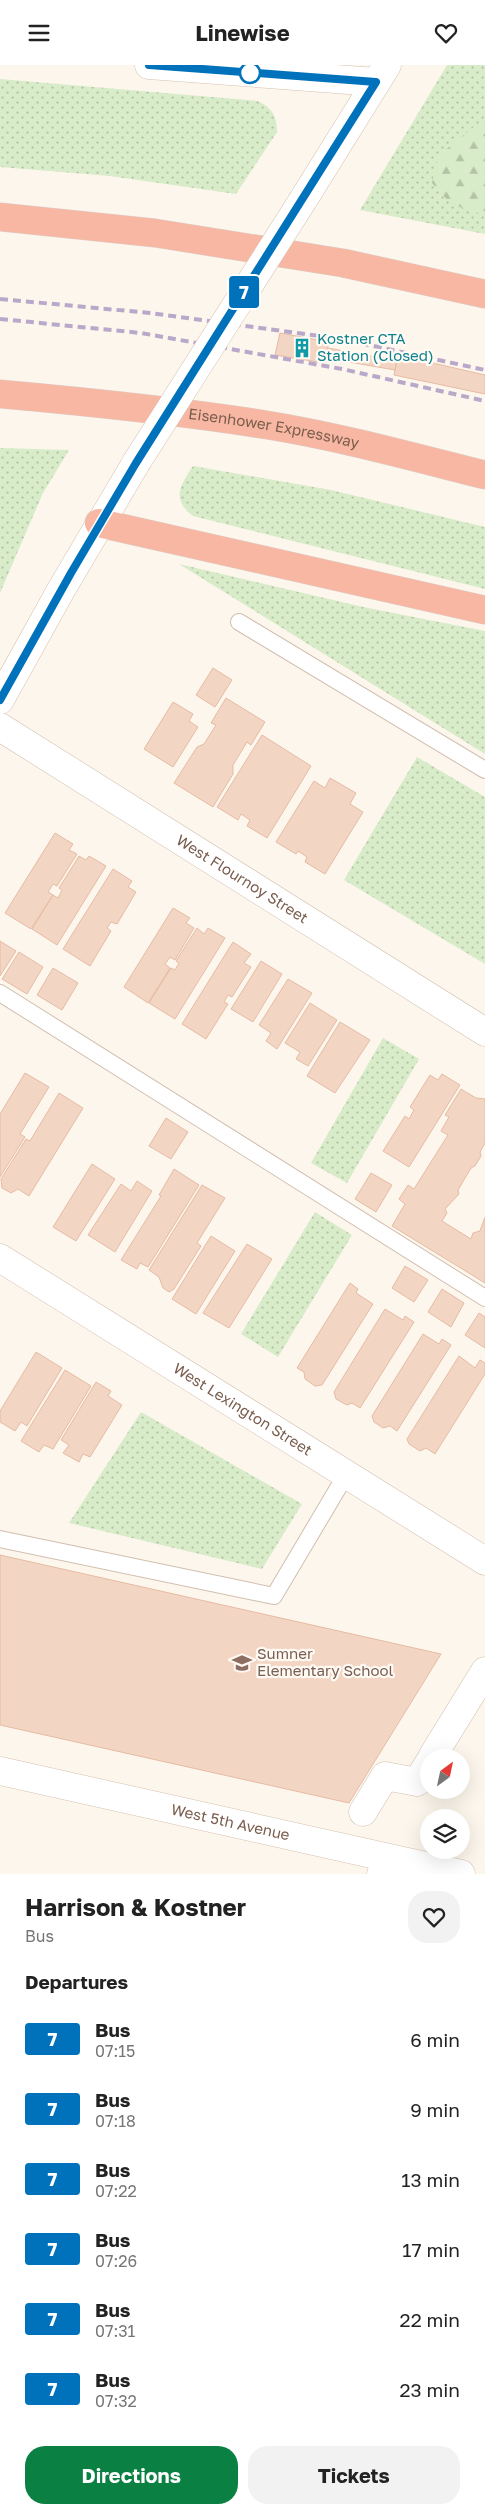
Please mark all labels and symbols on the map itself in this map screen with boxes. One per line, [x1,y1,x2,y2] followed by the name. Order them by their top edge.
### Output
[239,62,261,84] unlabelled marker
[228,276,260,308] line badge: 7
[317,329,434,364] place label: Kostner CTA Station (Closed)
[291,337,313,359] building icon: Kostner CTA Station (Closed)
[187,404,362,451] street label: Eisenhower Expressway
[173,830,312,927] street label: West Flournoy Street
[170,1359,316,1459] street label: West Lexington Street
[257,1644,393,1679] place label: Sumner Elementary School
[231,1652,253,1674] school or university icon: Sumner Elementary School
[420,1749,470,1799] north arrow
[170,1800,292,1844] street label: West 5th Avenue

